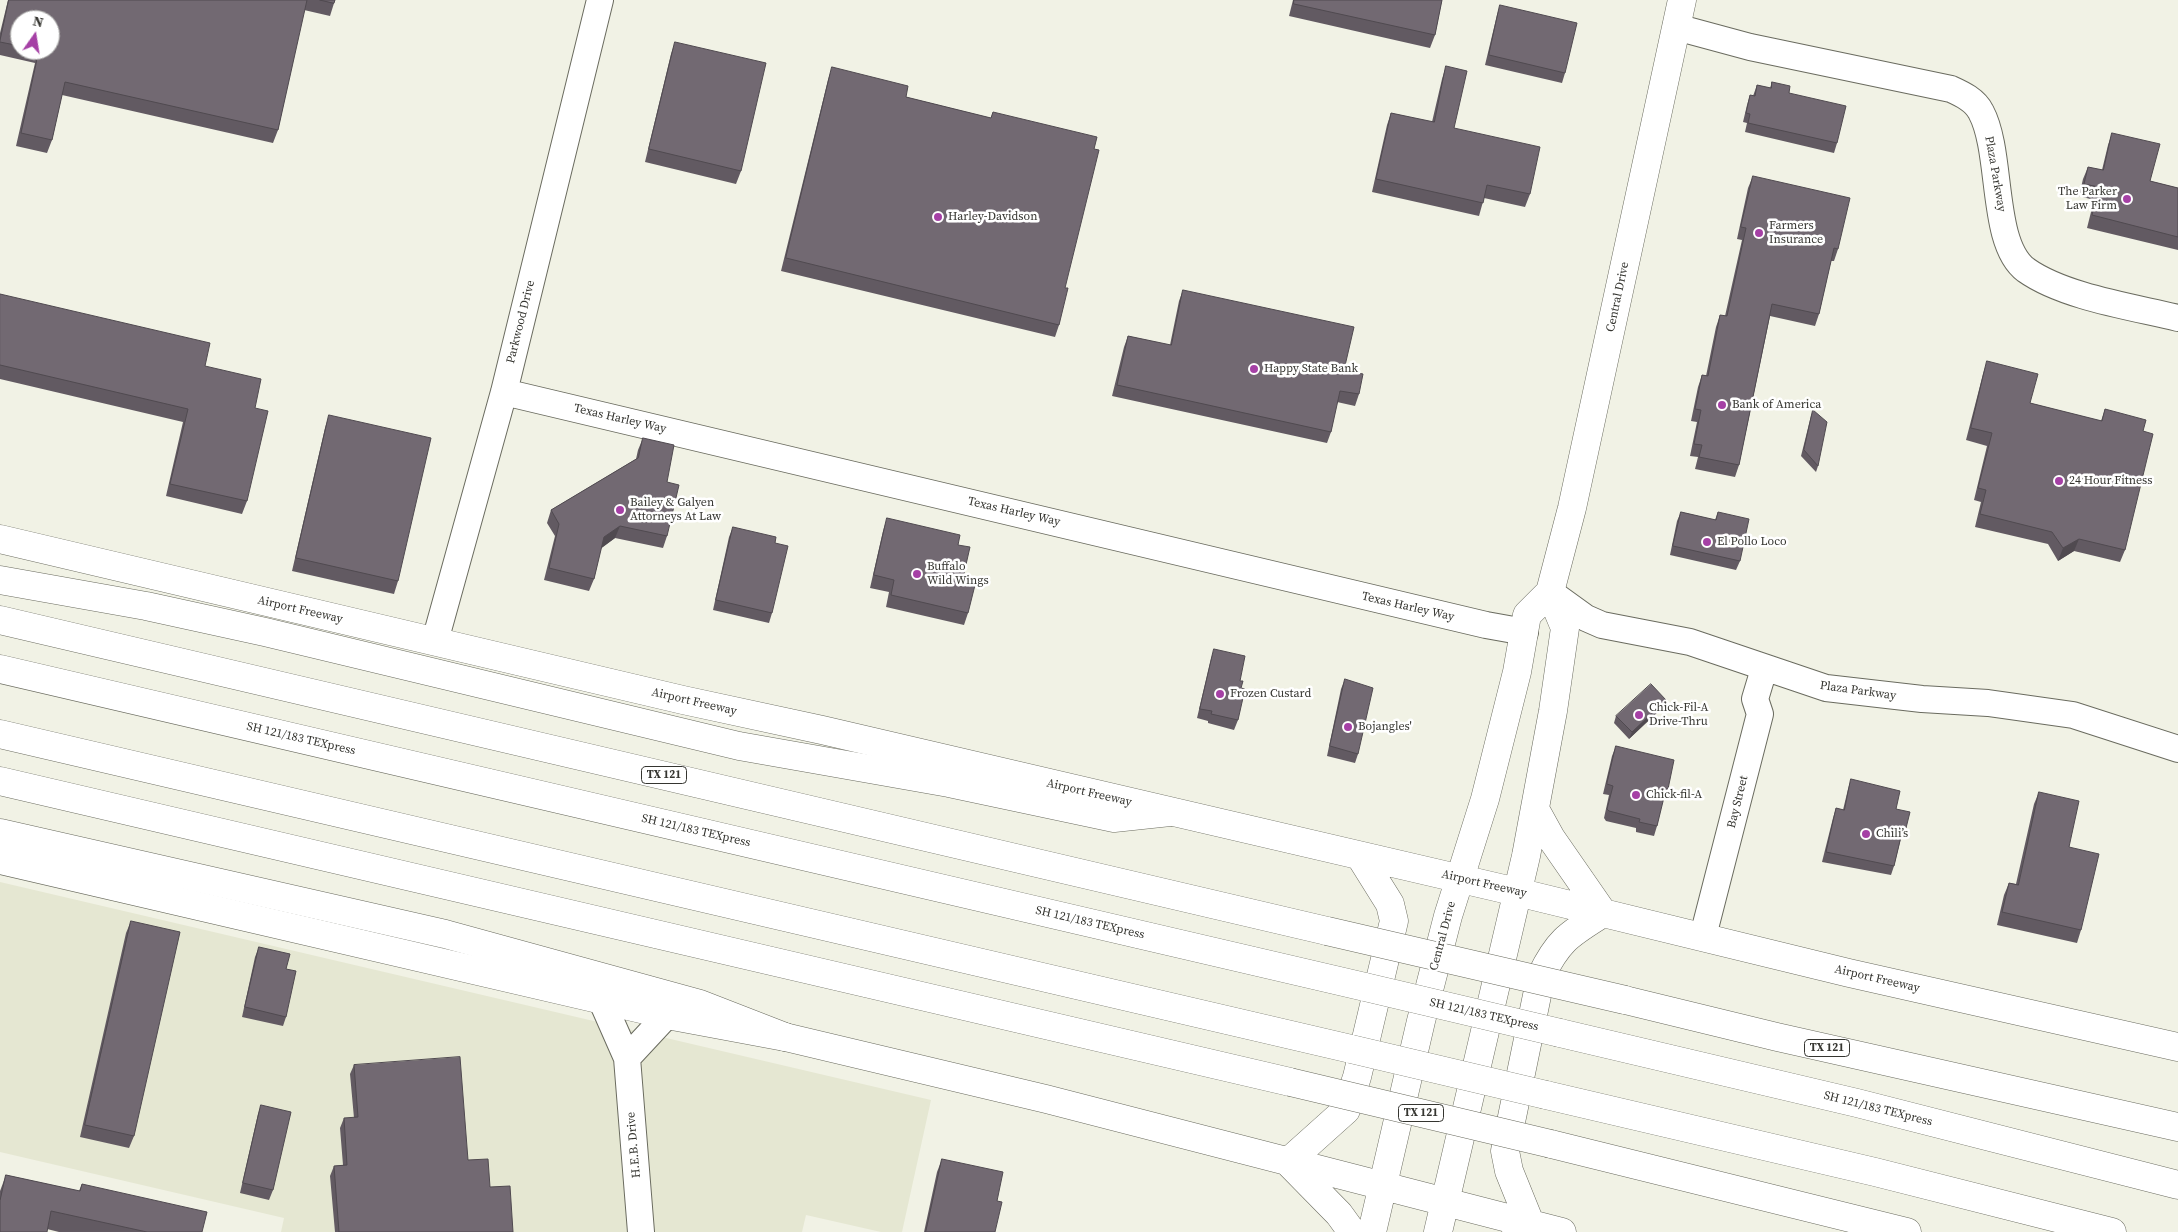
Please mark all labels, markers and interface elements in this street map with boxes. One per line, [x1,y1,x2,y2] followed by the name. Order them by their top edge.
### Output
[10,10,60,60] north arrow
[31,10,45,32] text: N
[1981,135,2009,213] street label: Plaza Parkway
[2058,185,2117,213] place label: The Parker Law Firm
[2121,193,2133,205] marker: The Parker Law Firm
[948,210,1037,224] place label: Harley-Davidson
[932,211,944,223] marker: Harley-Davidson
[1769,219,1823,247] place label: Farmers Insurance
[1753,227,1765,239] marker: Farmers Insurance
[1604,261,1632,333] street label: Central Drive
[504,279,538,365] street label: Parkwood Drive
[1264,362,1358,376] place label: Happy State Bank
[1248,363,1260,375] marker: Happy State Bank
[1732,398,1821,412] place label: Bank of America
[1716,399,1728,411] marker: Bank of America
[572,401,668,437] street label: Texas Harley Way
[2069,474,2152,488] place label: 24 Hour Fitness
[2053,475,2065,487] marker: 24 Hour Fitness
[966,494,1062,530] street label: Texas Harley Way
[630,496,721,524] place label: Bailey & Galyen Attorneys At Law
[614,504,626,516] marker: Bailey & Galyen Attorneys At Law
[1717,535,1787,549] place label: El Pollo Loco
[1701,536,1713,548] marker: El Pollo Loco
[927,560,989,588] place label: Buffalo Wild Wings
[911,568,923,580] marker: Buffalo Wild Wings
[1360,589,1456,625] street label: Texas Harley Way
[256,593,344,627] street label: Airport Freeway
[1819,679,1897,703] street label: Plaza Parkway
[650,685,738,719] street label: Airport Freeway
[1230,687,1311,701] place label: Frozen Custard
[1214,688,1226,700] marker: Frozen Custard
[1649,701,1708,729] place label: Chick-Fil-A Drive-Thru
[1633,709,1645,721] marker: Chick-Fil-A Drive-Thru
[245,719,357,759] street label: SH 121/183 TEXpress
[1358,720,1412,734] place label: Bojangles'
[1342,721,1354,733] marker: Bojangles'
[642,766,686,784] road number: TX 121
[1725,774,1751,830] street label: Bay Street
[1045,776,1133,810] street label: Airport Freeway
[1646,788,1702,802] place label: Chick-fil-A
[1630,789,1642,801] marker: Chick-fil-A
[640,811,752,851] street label: SH 121/183 TEXpress
[1876,827,1908,841] place label: Chili’s
[1860,828,1872,840] marker: Chili’s
[1440,867,1528,901] street label: Airport Freeway
[1427,900,1459,972] street label: Central Drive
[1034,903,1146,943] street label: SH 121/183 TEXpress
[1833,962,1921,996] street label: Airport Freeway
[1428,995,1540,1035] street label: SH 121/183 TEXpress
[1804,1040,1850,1056] road number: TX 121
[1822,1089,1934,1129] street label: SH 121/183 TEXpress
[1398,1104,1444,1122] road number: TX 121
[624,1111,644,1179] street label: H.E.B. Drive

